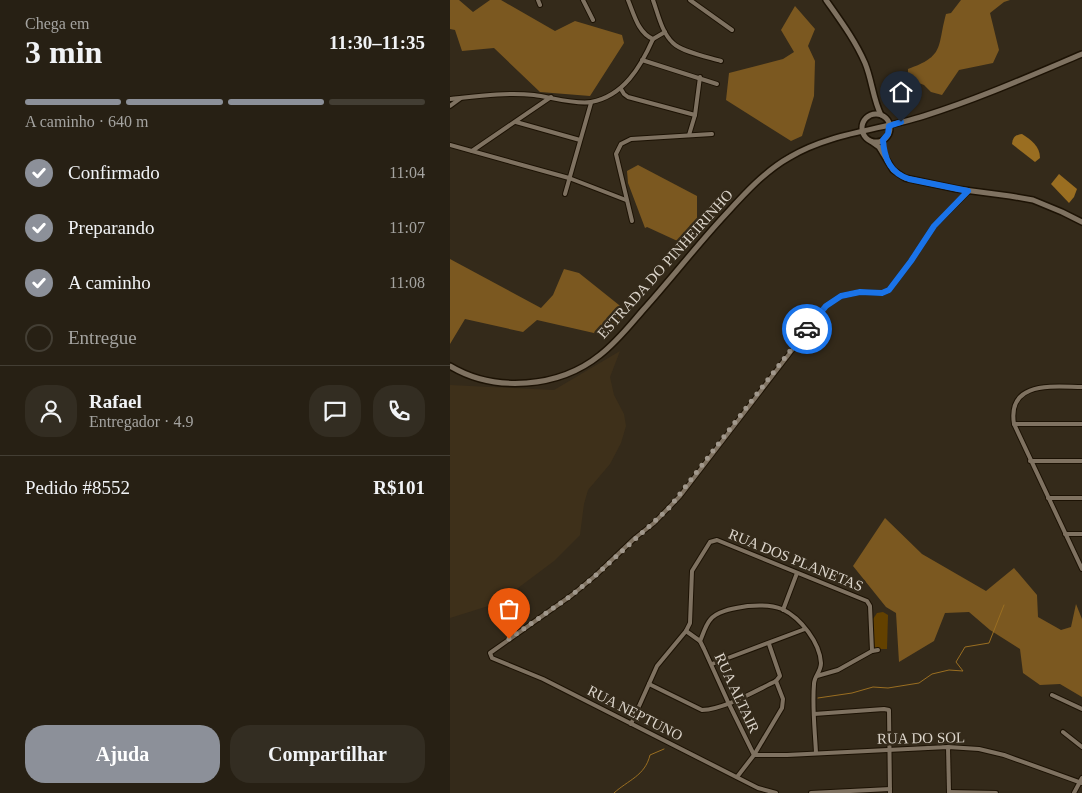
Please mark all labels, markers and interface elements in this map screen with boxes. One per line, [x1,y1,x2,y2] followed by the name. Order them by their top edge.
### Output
[25,15,89,32] text: Chega em
[329,32,425,53] text: 11:30–11:35
[25,34,102,70] text: 3 min
[880,71,922,122] pin
[887,78,915,106] icon: home
[25,113,149,130] text: A caminho · 640 m
[25,159,53,187] icon: check
[68,162,160,183] text: Confirmado
[389,164,425,181] text: 11:04
[594,186,736,342] street label: ESTRADA DO PINHEIRINHO
[25,214,53,242] icon: check
[68,217,155,238] text: Preparando
[389,219,425,236] text: 11:07
[25,269,53,297] icon: check
[68,272,151,293] text: A caminho
[389,274,425,291] text: 11:08
[782,304,832,354] courier
[793,315,821,343] icon: car
[68,327,137,348] text: Entregue
[25,385,77,437] button: person
[309,385,361,437] button: chat
[373,385,425,437] button: phone
[89,391,142,412] text: Rafael
[89,413,193,430] text: Entregador · 4.9
[25,477,130,498] text: Pedido #8552
[373,477,425,498] text: R$101
[726,526,866,594] street label: RUA DOS PLANETAS
[488,588,530,639] pin
[495,595,523,623] icon: bag
[712,651,762,735] street label: RUA ALTAIR
[585,682,685,744] street label: RUA NEPTUNO
[25,725,220,783] button: Ajuda
[230,725,425,783] button: Compartilhar
[877,729,965,747] street label: RUA DO SOL

